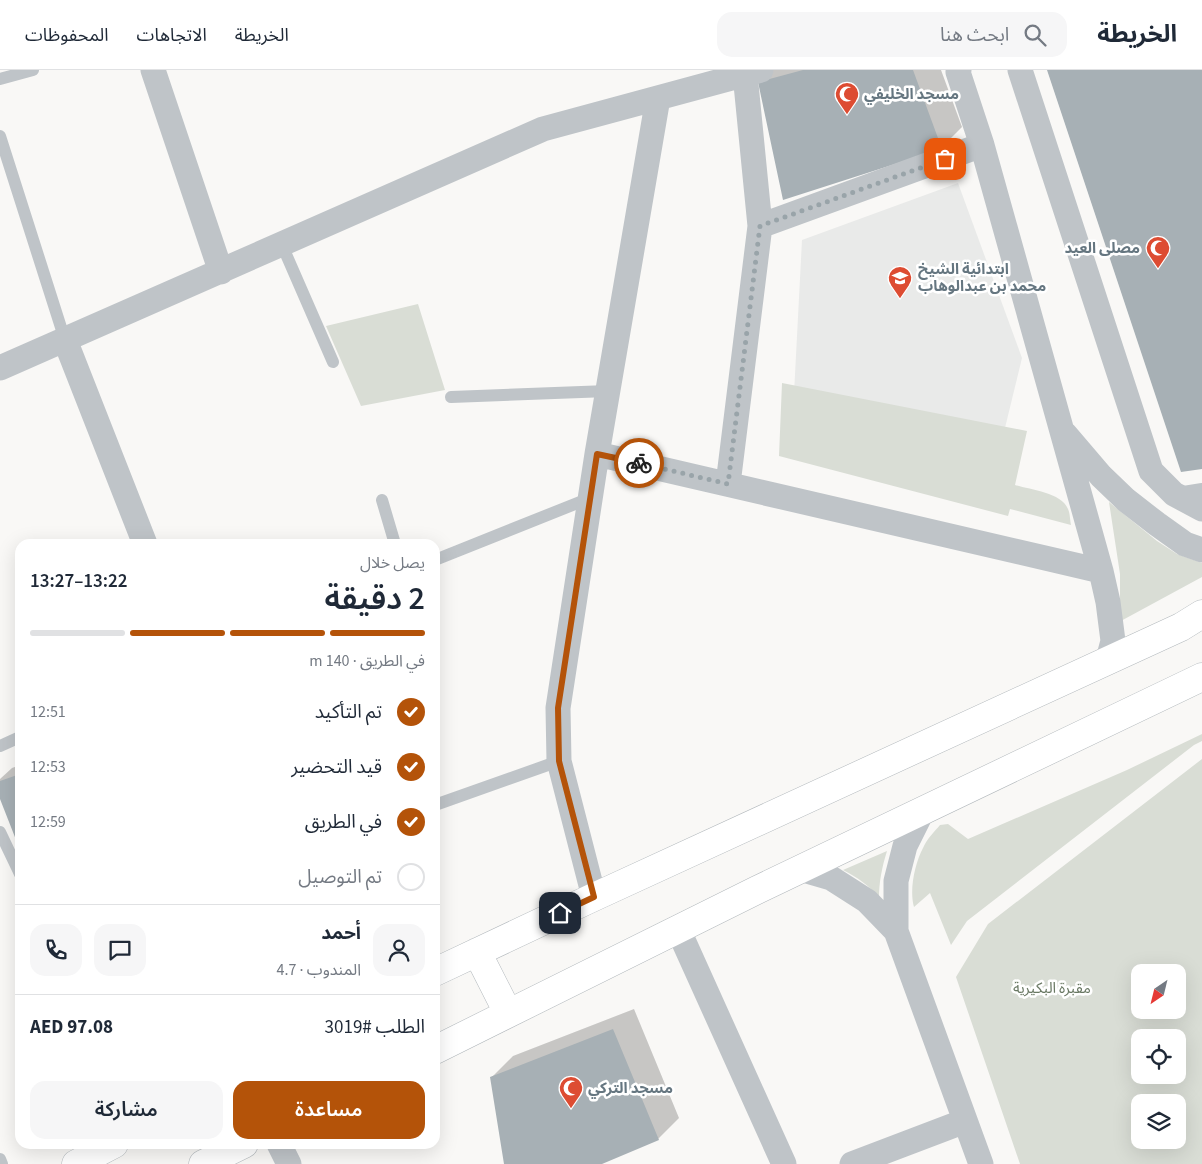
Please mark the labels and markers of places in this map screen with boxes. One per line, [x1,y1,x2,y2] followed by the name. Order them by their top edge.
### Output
[834,81,860,115] mosque icon: مسجد الخليفي
[864,84,959,105] place label: مسجد الخليفي
[924,138,966,180] pin
[1145,235,1171,269] mosque icon: مصلى العيد
[1065,238,1140,259] place label: مصلى العيد
[918,259,1046,297] place label: ابتدائية الشيخ محمد بن عبدالوهاب
[887,265,913,299] school or university icon: ابتدائية الشيخ محمد بن عبدالوهاب
[539,892,581,934] pin
[558,1075,584,1109] mosque icon: مسجد التركي
[588,1078,673,1099] place label: مسجد التركي

